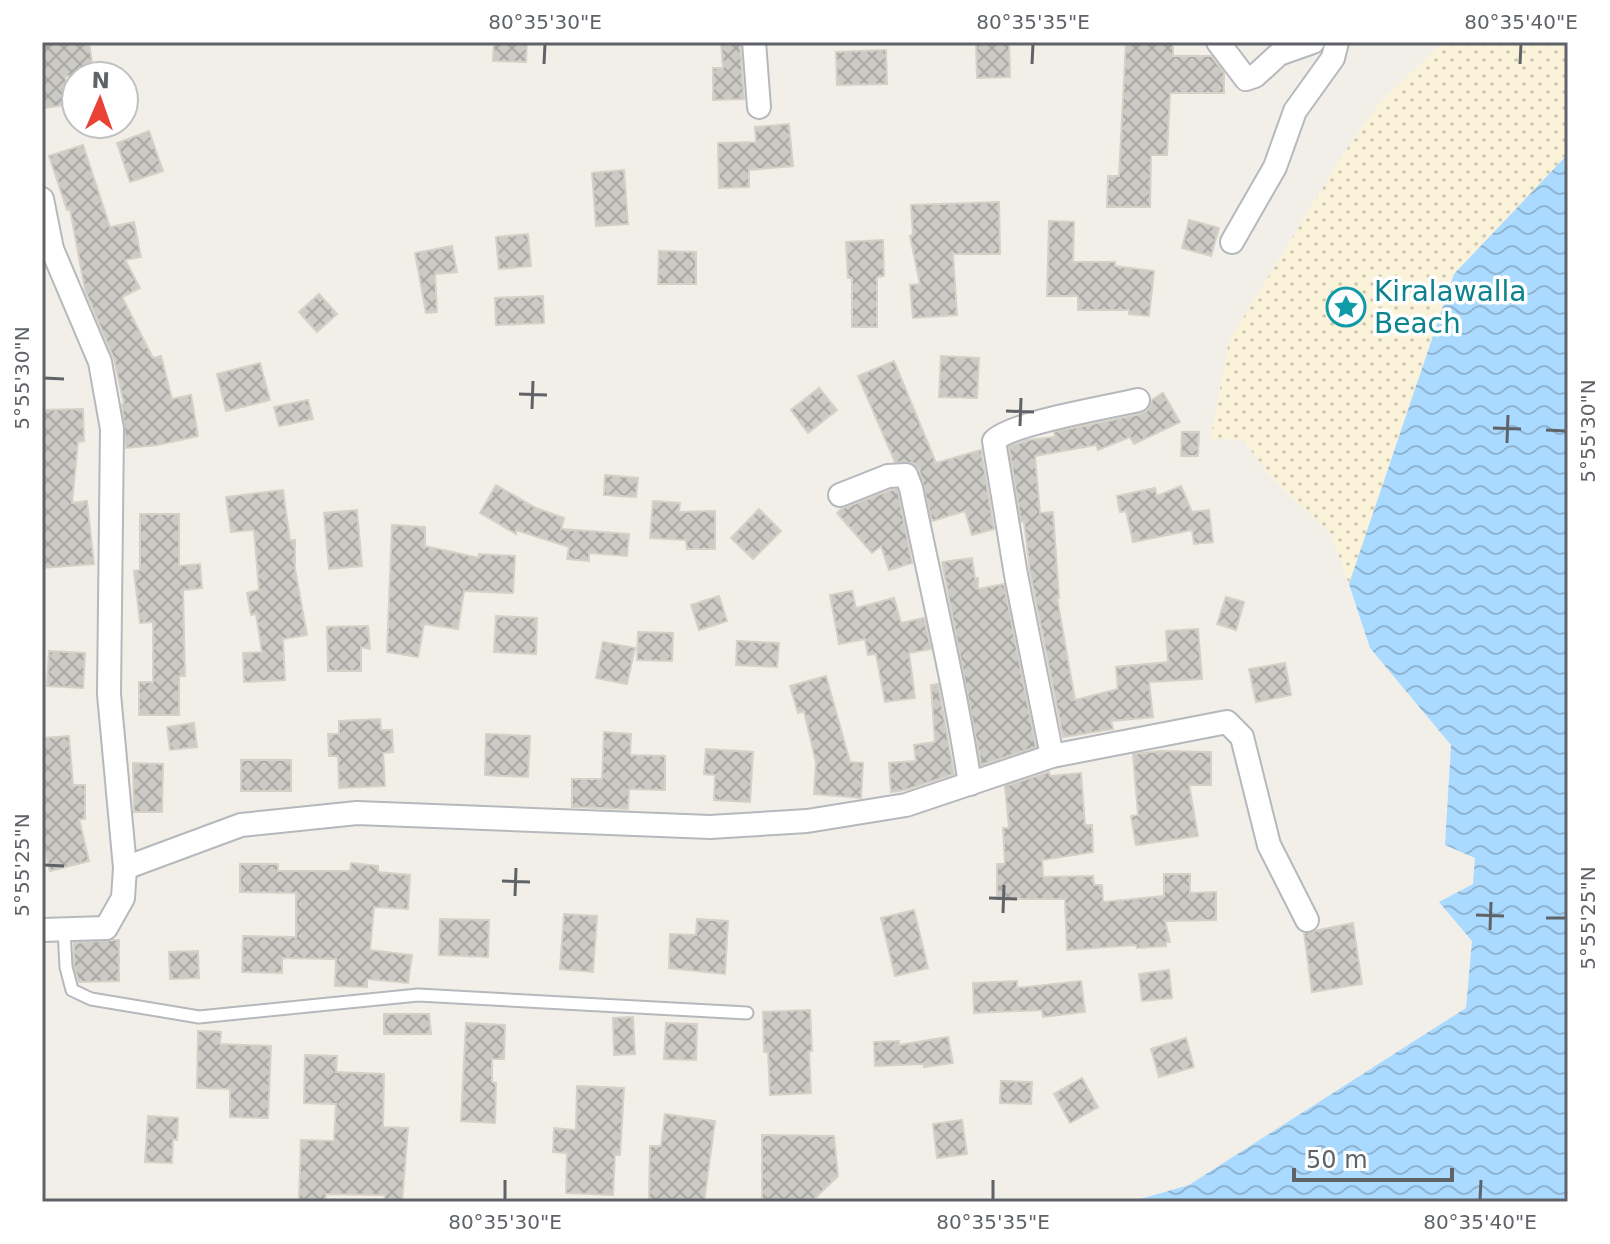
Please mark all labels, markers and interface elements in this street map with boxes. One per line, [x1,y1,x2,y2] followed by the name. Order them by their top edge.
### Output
[488,10,602,34] text: 80°35'30"E
[976,10,1090,34] text: 80°35'35"E
[1464,10,1578,34] text: 80°35'40"E
[60,60,140,140] north arrow
[91,68,110,93] text: N
[1374,275,1527,340] place label: Kiralawalla Beach
[1325,286,1367,328] place icon: Kiralawalla Beach
[10,326,34,430] text: 5°55'30"N
[1576,379,1600,483] text: 5°55'30"N
[10,813,34,917] text: 5°55'25"N
[1576,866,1600,970] text: 5°55'25"N
[1294,1132,1452,1182] scale bar
[1306,1146,1368,1174] text: 50 m
[448,1210,562,1234] text: 80°35'30"E
[936,1210,1050,1234] text: 80°35'35"E
[1423,1210,1537,1234] text: 80°35'40"E

